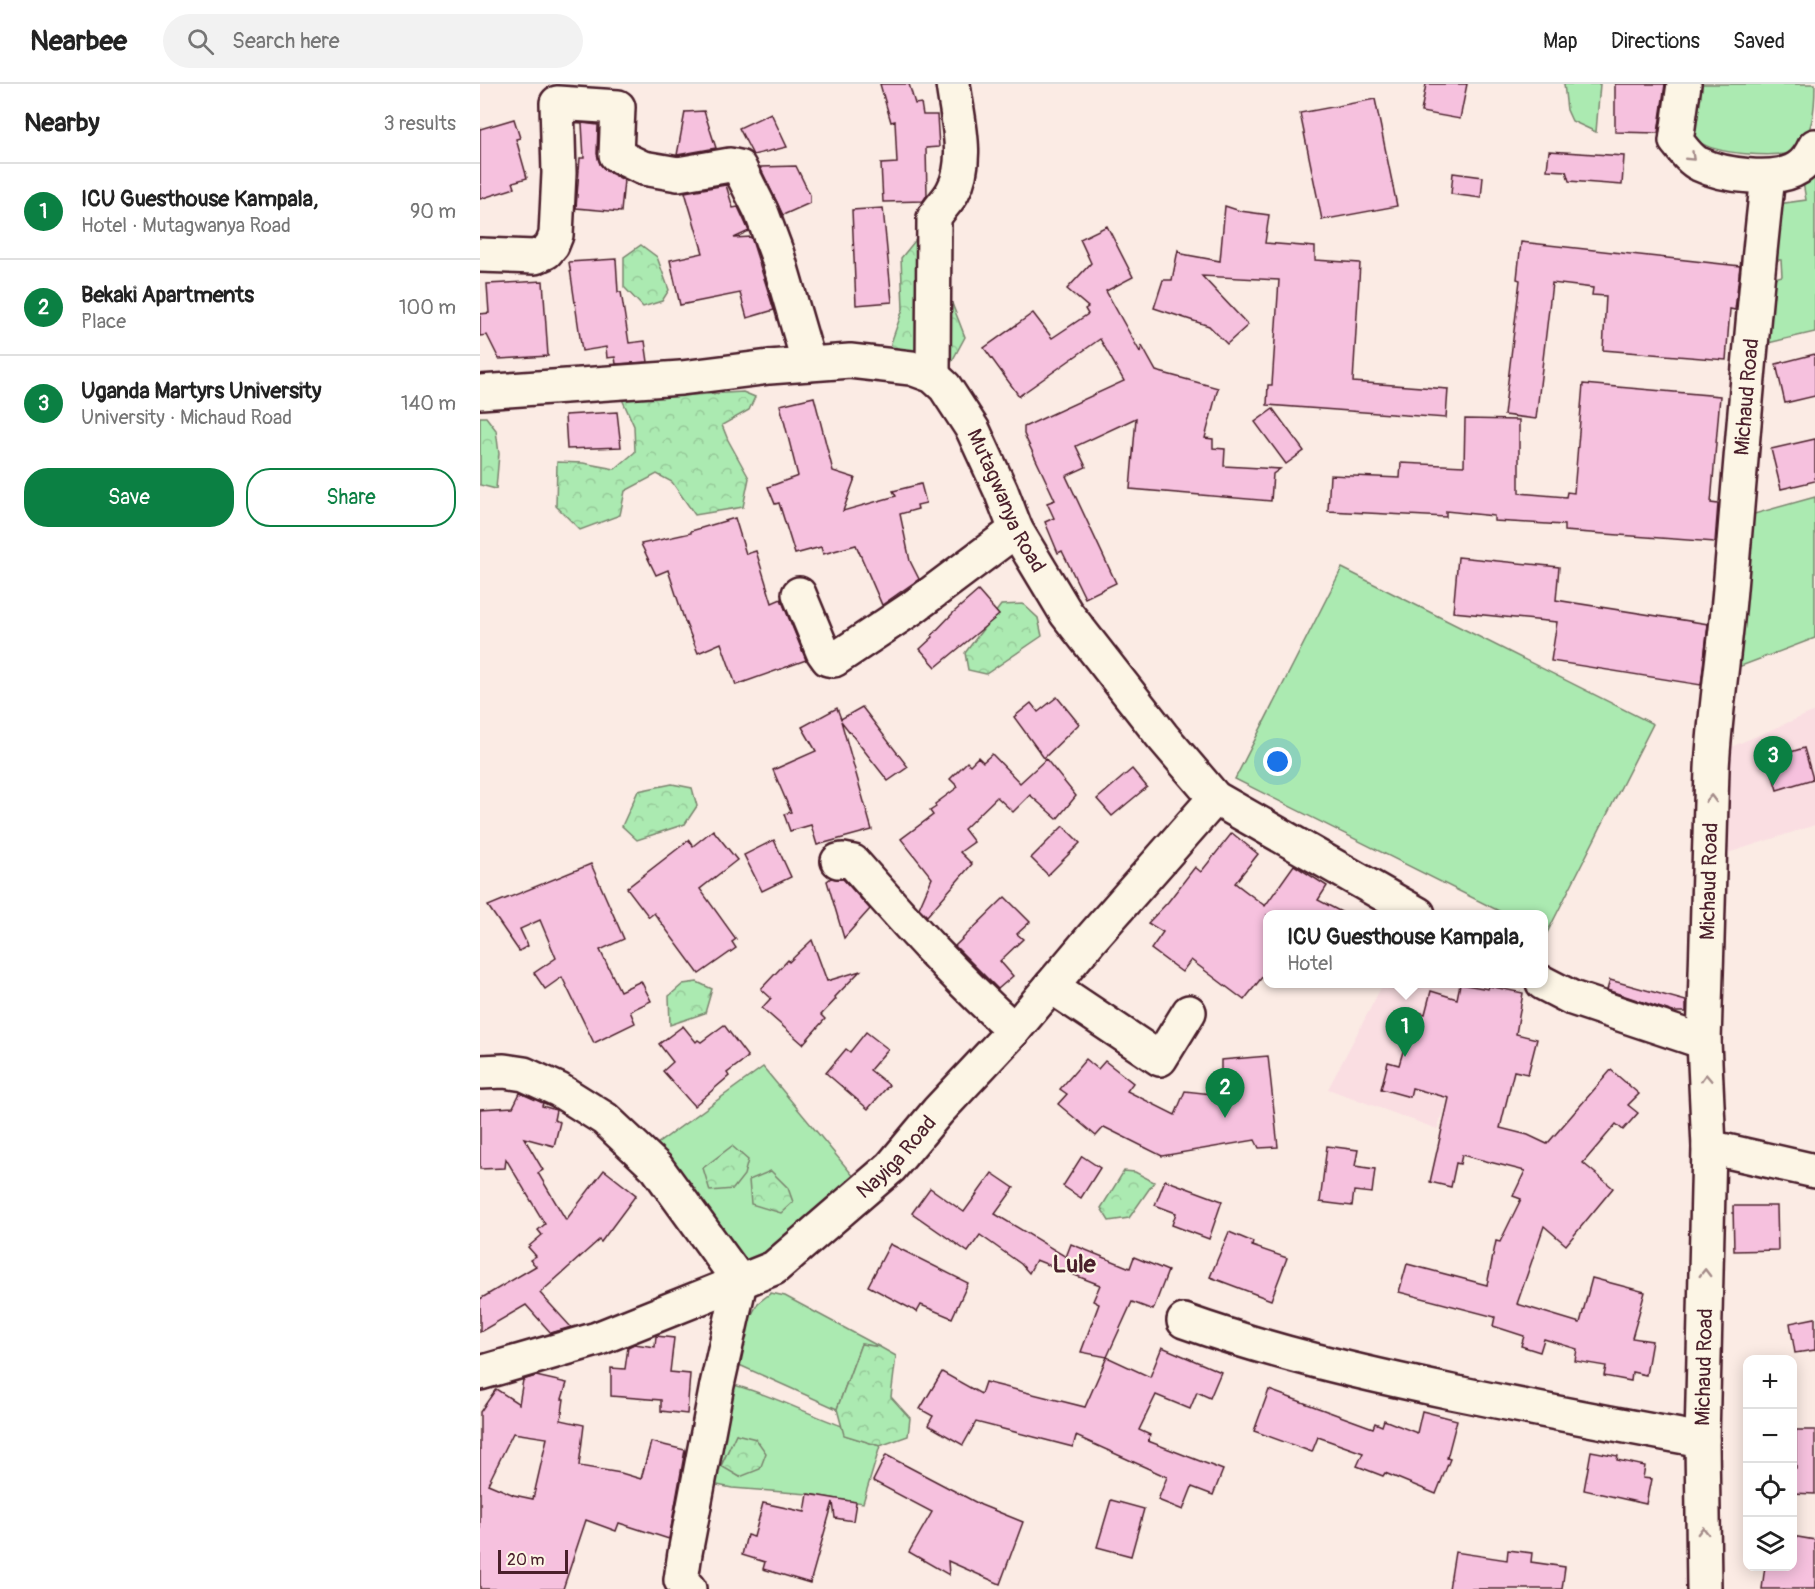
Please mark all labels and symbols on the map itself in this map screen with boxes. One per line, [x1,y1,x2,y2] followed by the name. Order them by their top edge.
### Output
[1685,150,1695,161] one-way arrow
[1728,337,1765,457] street label: Michaud Road
[961,424,1052,578] street label: Mutagwanya Road
[1754,736,1792,786] pin: 3
[1263,747,1292,776] your location
[1705,794,1717,803] one-way arrow
[1693,822,1724,941] street label: Michaud Road
[1386,1008,1424,1057] pin: 1
[1206,1068,1244,1118] pin: 2
[1699,1073,1712,1082] one-way arrow
[851,1110,942,1204] street label: Nayiga Road
[1052,1250,1097,1279] district label: Lule
[1699,1268,1711,1277] one-way arrow
[1689,1308,1719,1426] street label: Michaud Road
[1697,1526,1709,1535] one-way arrow
[498,1547,568,1574] scale bar

